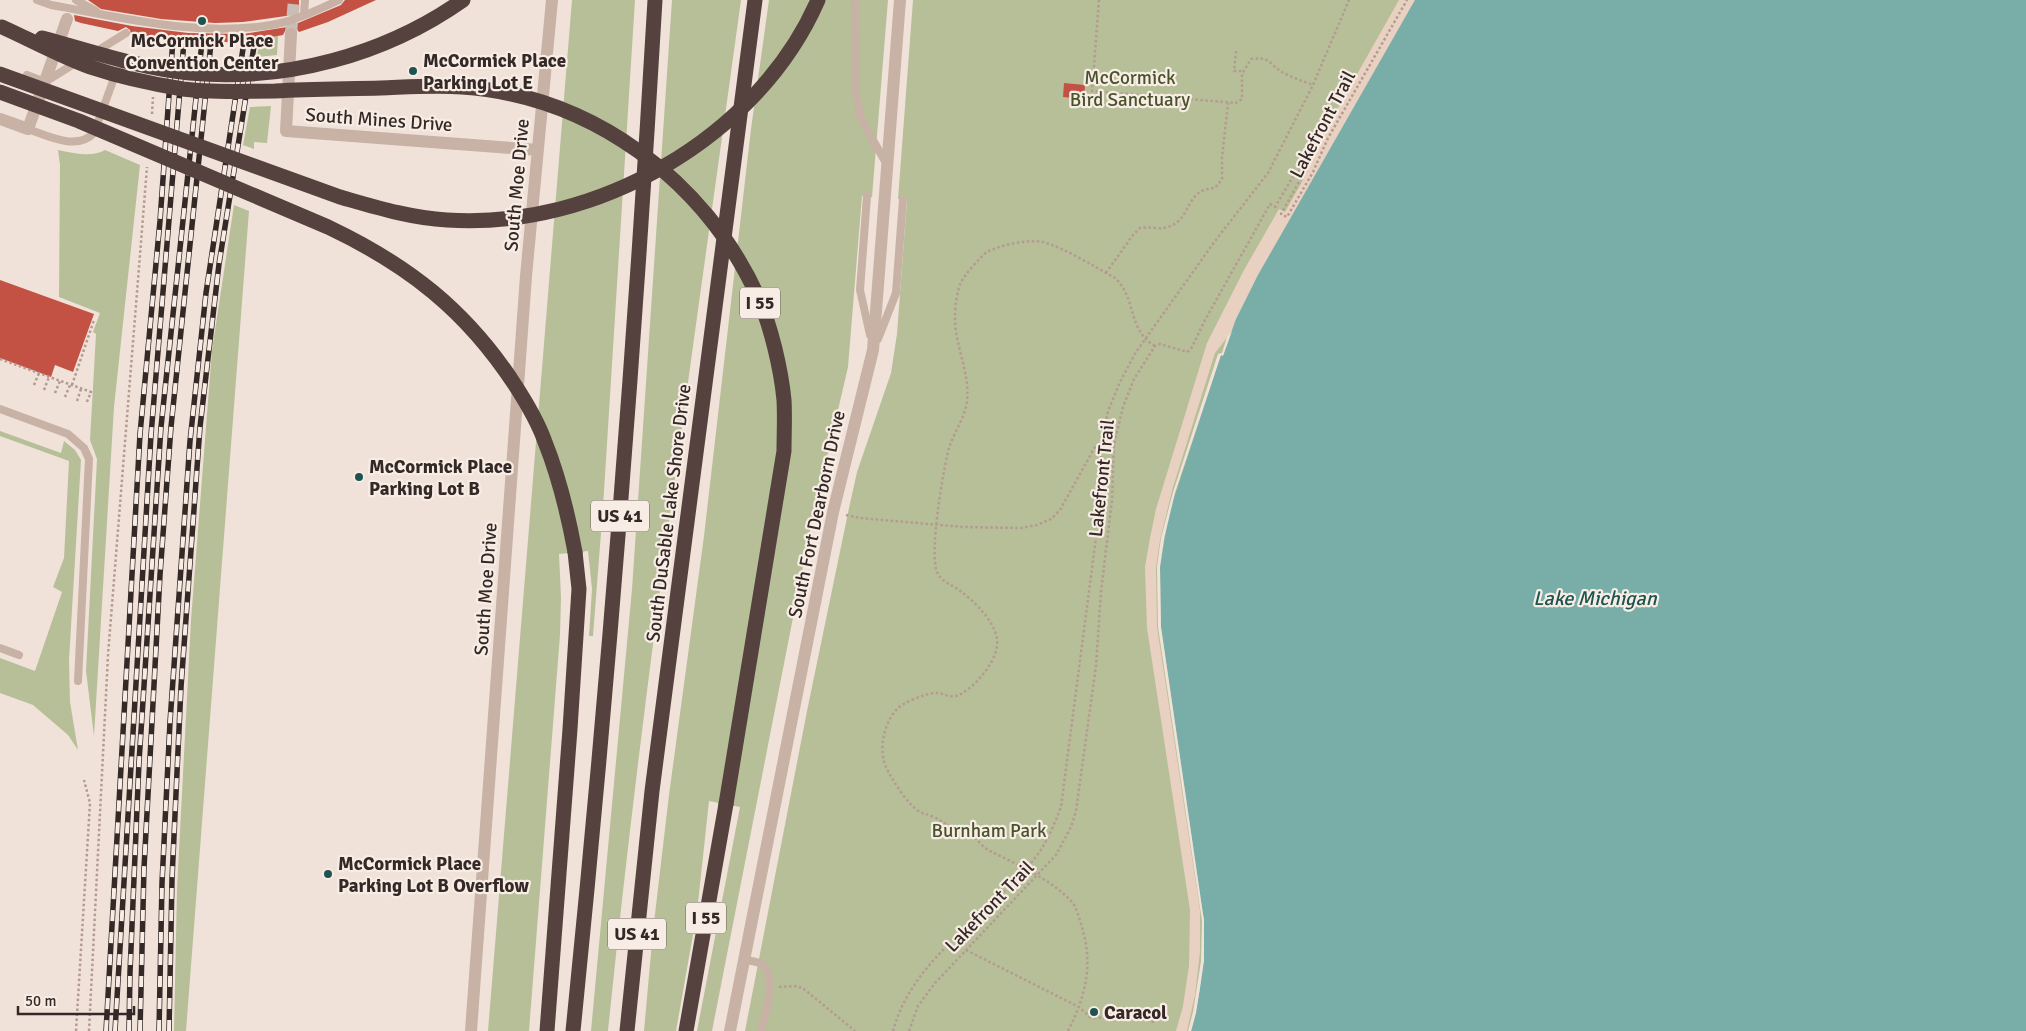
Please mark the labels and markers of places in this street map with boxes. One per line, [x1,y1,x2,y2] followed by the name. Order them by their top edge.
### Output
[196,15,208,27] marker: McCormick Place Convention Center
[126,29,279,75] place label: McCormick Place Convention Center
[423,49,566,95] place label: McCormick Place Parking Lot E
[407,65,419,77] marker: McCormick Place Parking Lot E
[369,455,512,501] place label: McCormick Place Parking Lot B
[353,471,365,483] marker: McCormick Place Parking Lot B
[338,852,529,898] place label: McCormick Place Parking Lot B Overflow
[322,868,334,880] marker: McCormick Place Parking Lot B Overflow
[1104,1001,1167,1025] place label: Caracol
[1088,1006,1100,1018] marker: Caracol

